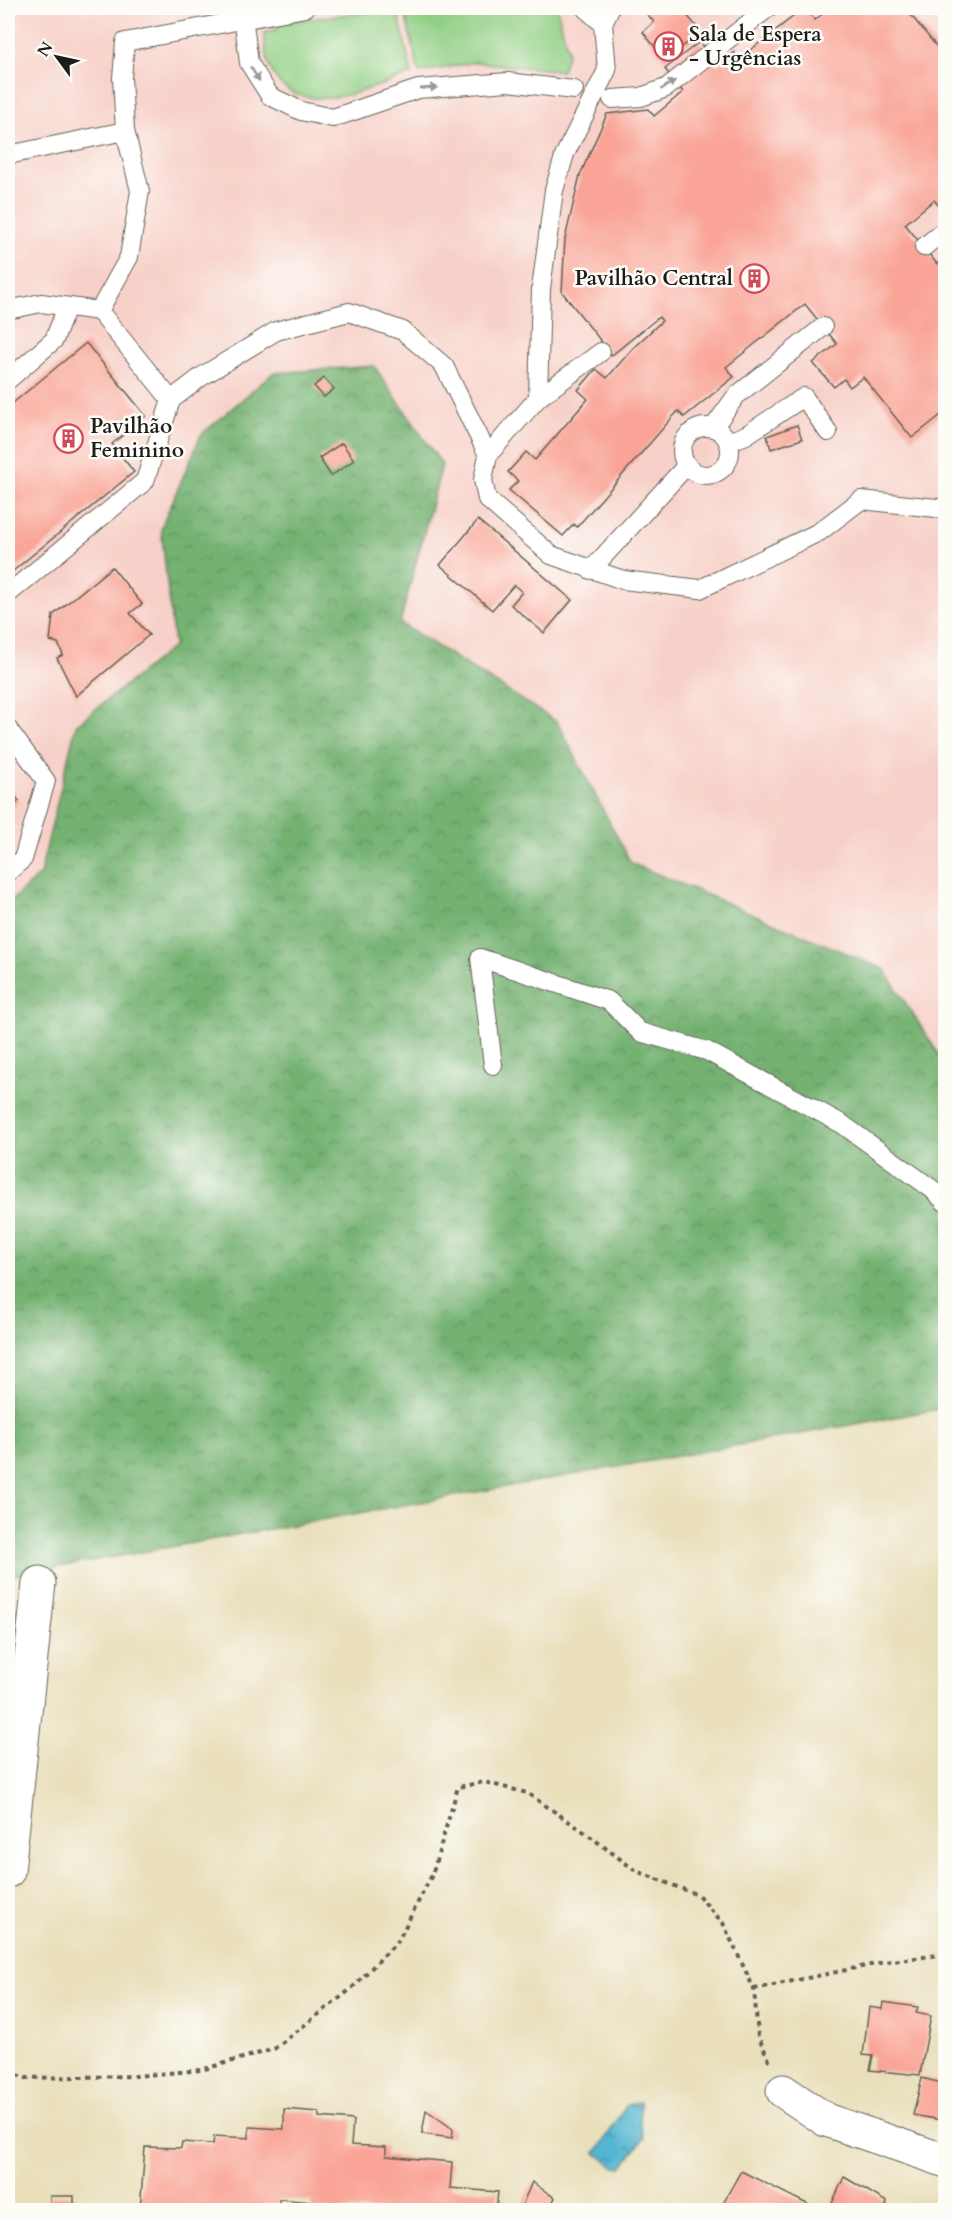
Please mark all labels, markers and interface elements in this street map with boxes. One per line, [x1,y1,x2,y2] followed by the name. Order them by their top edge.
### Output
[689,20,822,73] place label: Sala de Espera - Urgências
[27,27,87,87] north arrow
[652,30,684,62] building icon: Sala de Espera - Urgências
[32,37,58,61] text: N
[250,65,261,82] one-way arrow
[659,79,676,90] one-way arrow
[420,83,439,93] one-way arrow
[738,262,770,294] building icon: Pavilhão Central
[574,264,733,293] place label: Pavilhão Central
[90,412,184,465] place label: Pavilhão Feminino
[53,422,85,454] building icon: Pavilhão Feminino

